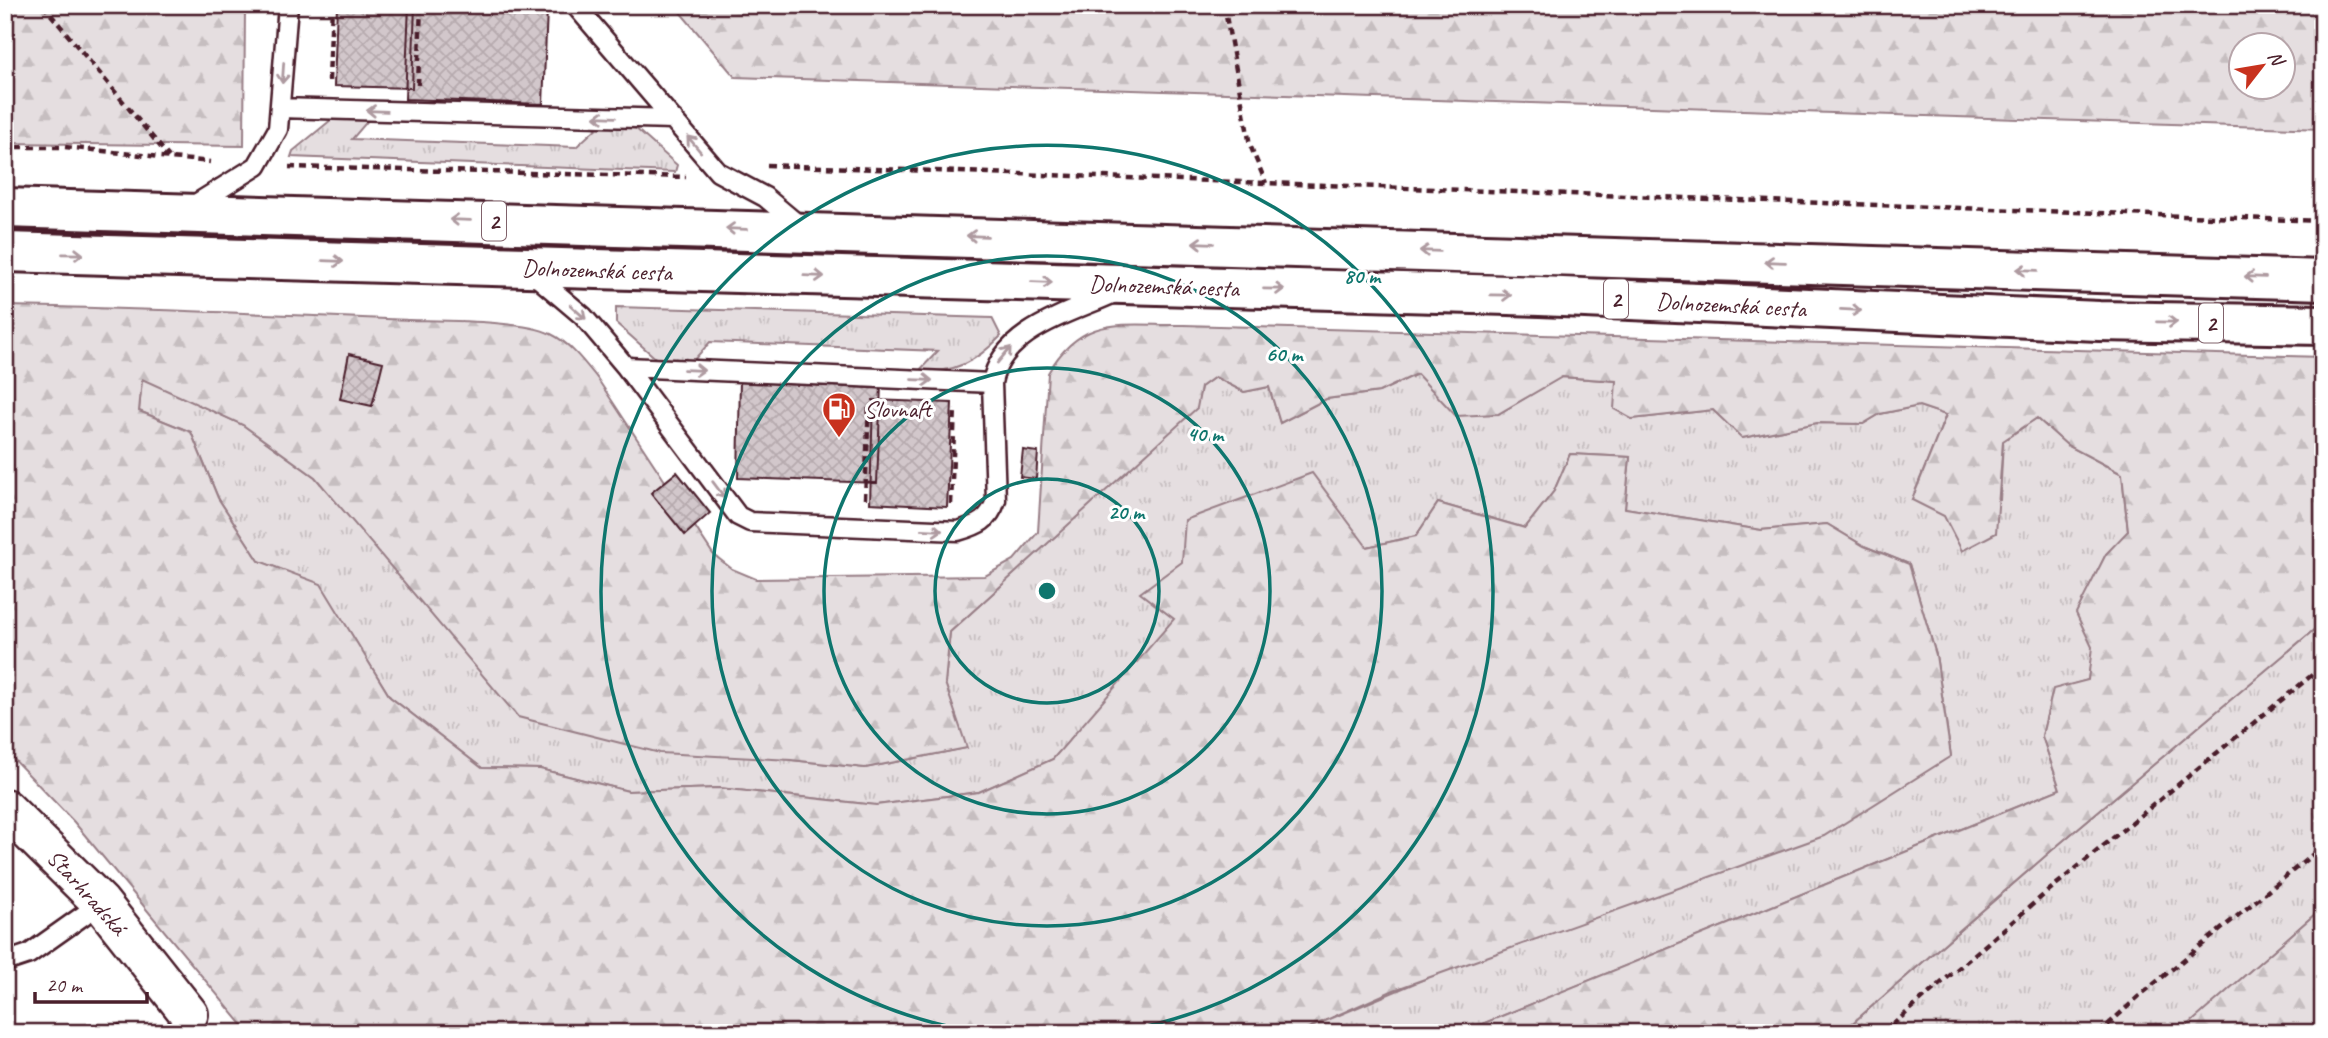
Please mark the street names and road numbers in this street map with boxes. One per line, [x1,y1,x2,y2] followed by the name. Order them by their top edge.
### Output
[482,202,506,241] road number: 2
[522,252,674,288] street label: Dolnozemská cesta
[1089,268,1241,304] street label: Dolnozemská cesta
[1604,280,1628,318] road number: 2
[1655,286,1808,324] street label: Dolnozemská cesta
[2199,304,2223,342] road number: 2
[41,843,135,943] street label: Starhradská

